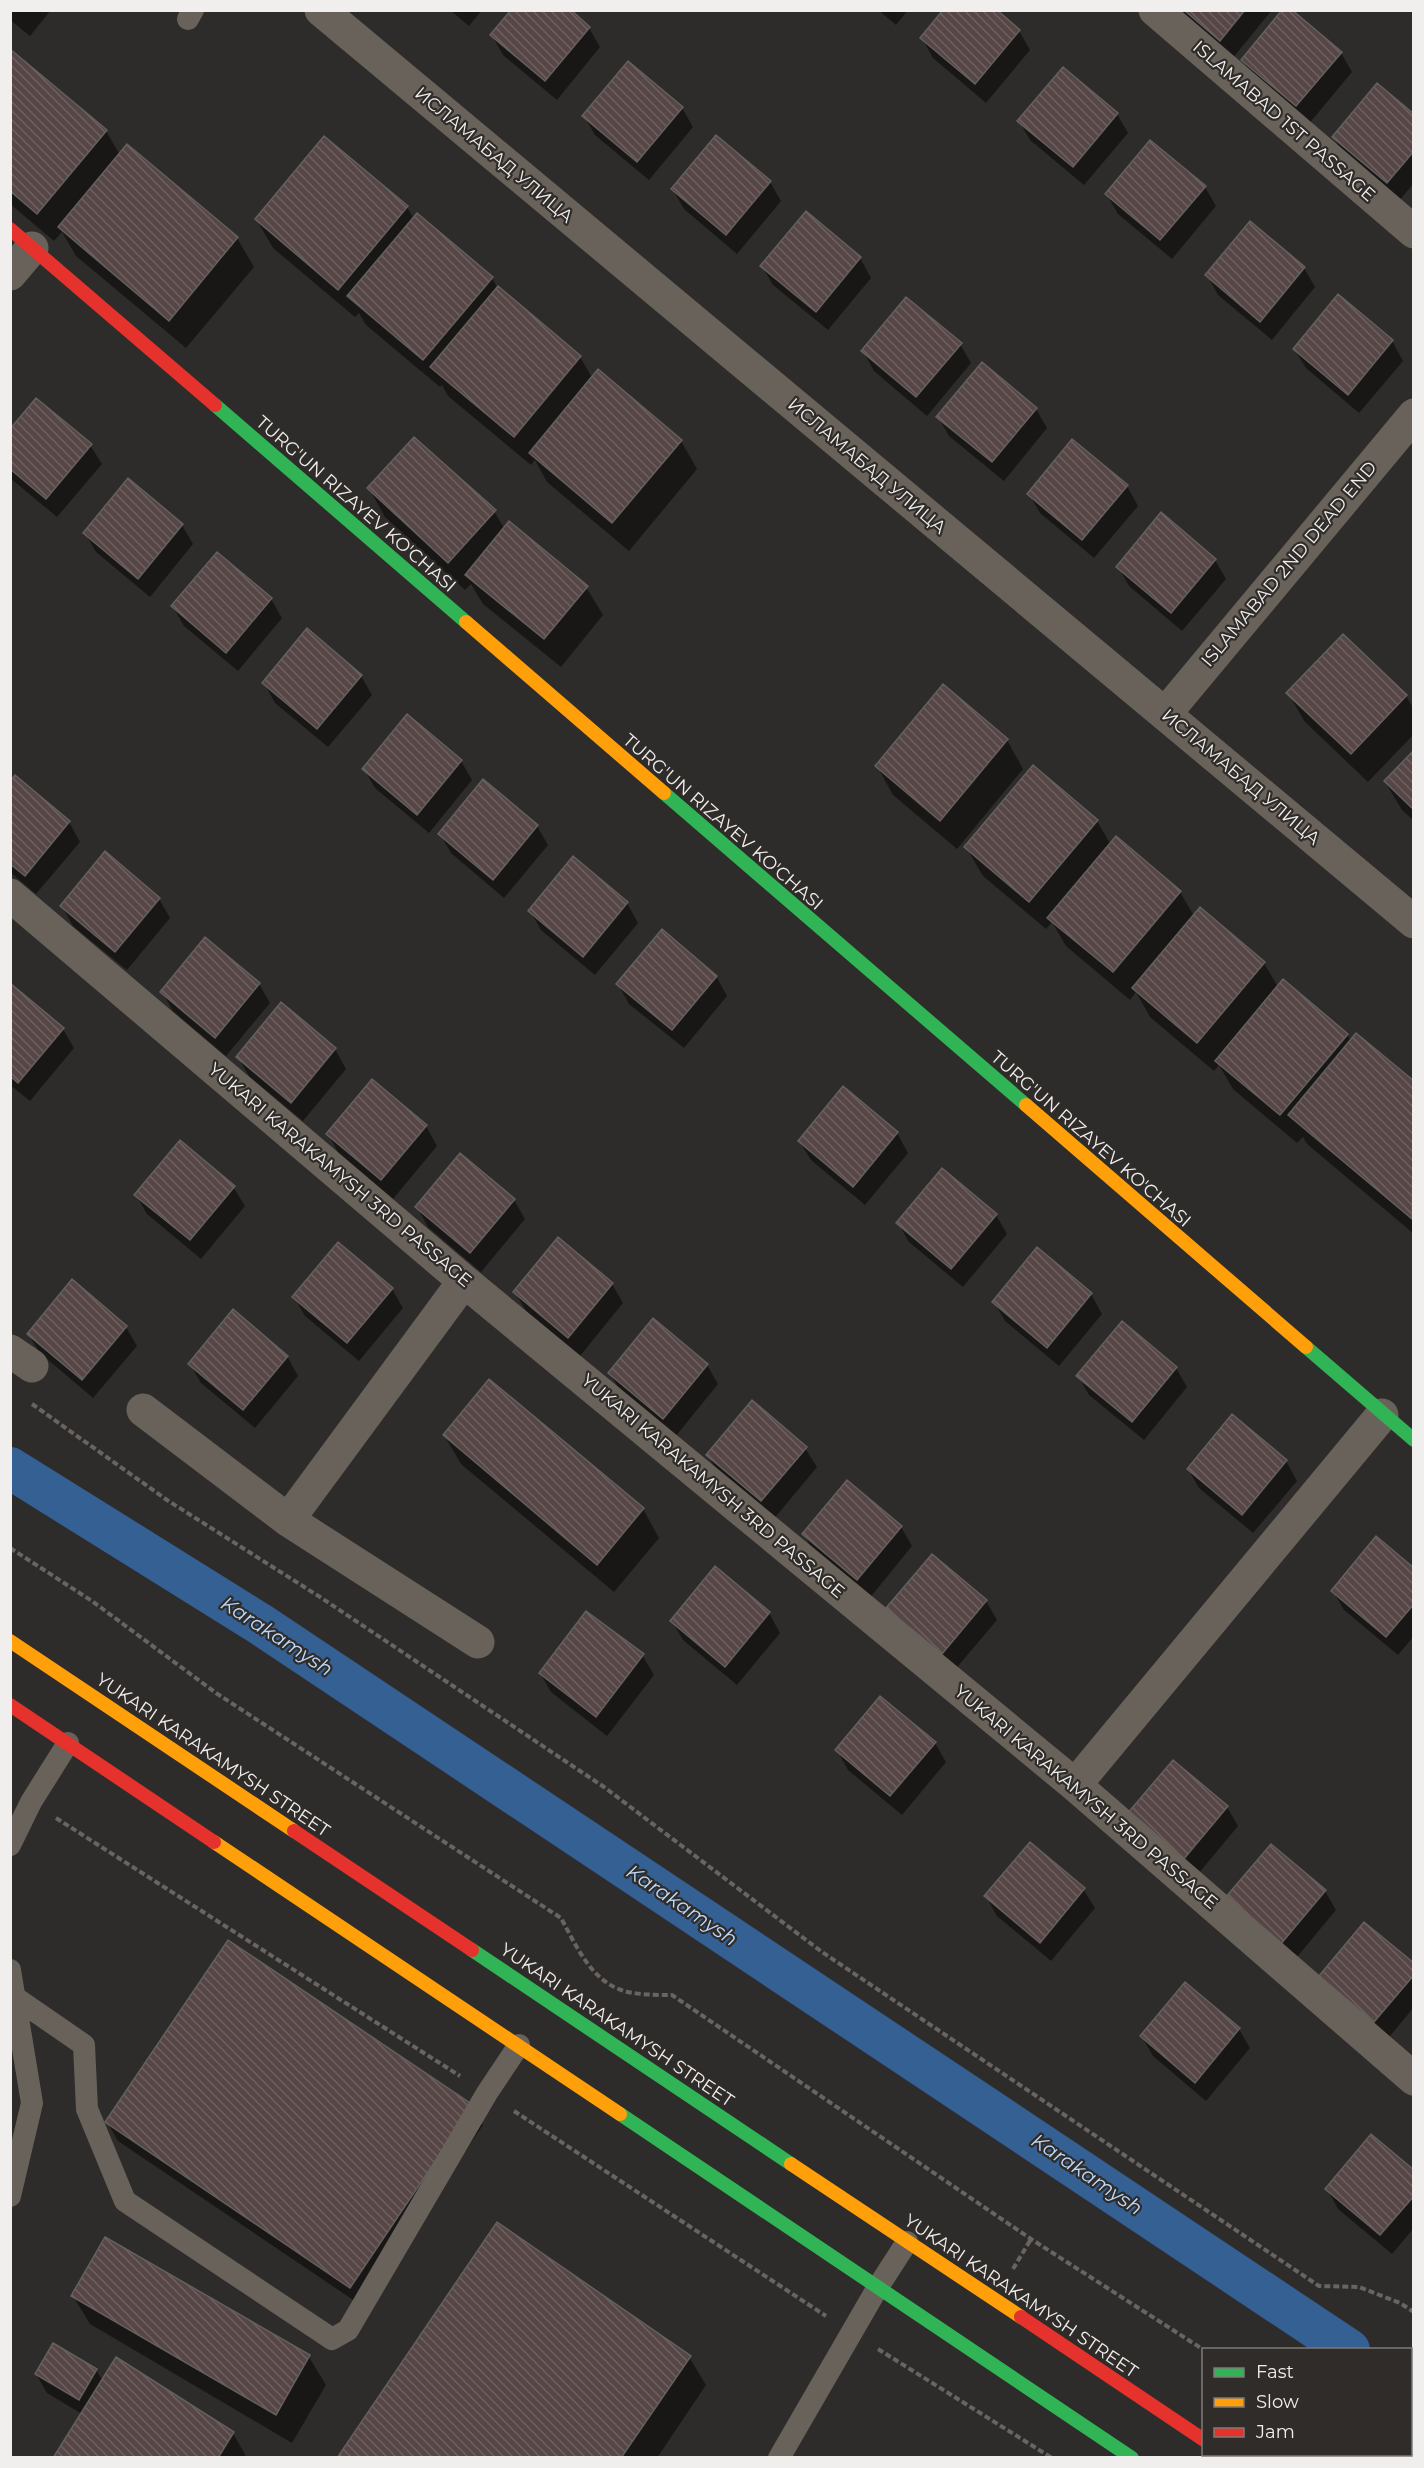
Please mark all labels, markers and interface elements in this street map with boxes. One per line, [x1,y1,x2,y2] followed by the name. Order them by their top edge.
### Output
[1188,36,1380,206] street label: ISLAMABAD 1ST PASSAGE
[410,82,578,228] street label: ИСЛАМАБАД УЛИЦА
[783,393,951,539] street label: ИСЛАМАБАД УЛИЦА
[251,411,461,597] street label: TURG'UN RIZAYEV KO'CHASI
[1197,457,1381,671] street label: ISLAMABAD 2ND DEAD END
[1157,704,1325,850] street label: ИСЛАМАБАД УЛИЦА
[618,729,828,915] street label: TURG'UN RIZAYEV KO'CHASI
[986,1046,1196,1232] street label: TURG'UN RIZAYEV KO'CHASI
[204,1058,476,1292] street label: YUKARI KARAKAMYSH 3RD PASSAGE
[577,1369,849,1603] street label: YUKARI KARAKAMYSH 3RD PASSAGE
[217,1591,337,1681] water label: Karakamysh
[92,1668,335,1842] street label: YUKARI KARAKAMYSH STREET
[950,1680,1222,1914] street label: YUKARI KARAKAMYSH 3RD PASSAGE
[622,1859,742,1951] water label: Karakamysh
[496,1938,739,2112] street label: YUKARI KARAKAMYSH STREET
[1027,2128,1147,2220] water label: Karakamysh
[900,2209,1143,2383] street label: YUKARI KARAKAMYSH STREET
[1202,2348,1412,2456] legend
[1256,2361,1294,2383] text: Fast
[1256,2391,1299,2413] text: Slow
[1255,2421,1295,2443] text: Jam

